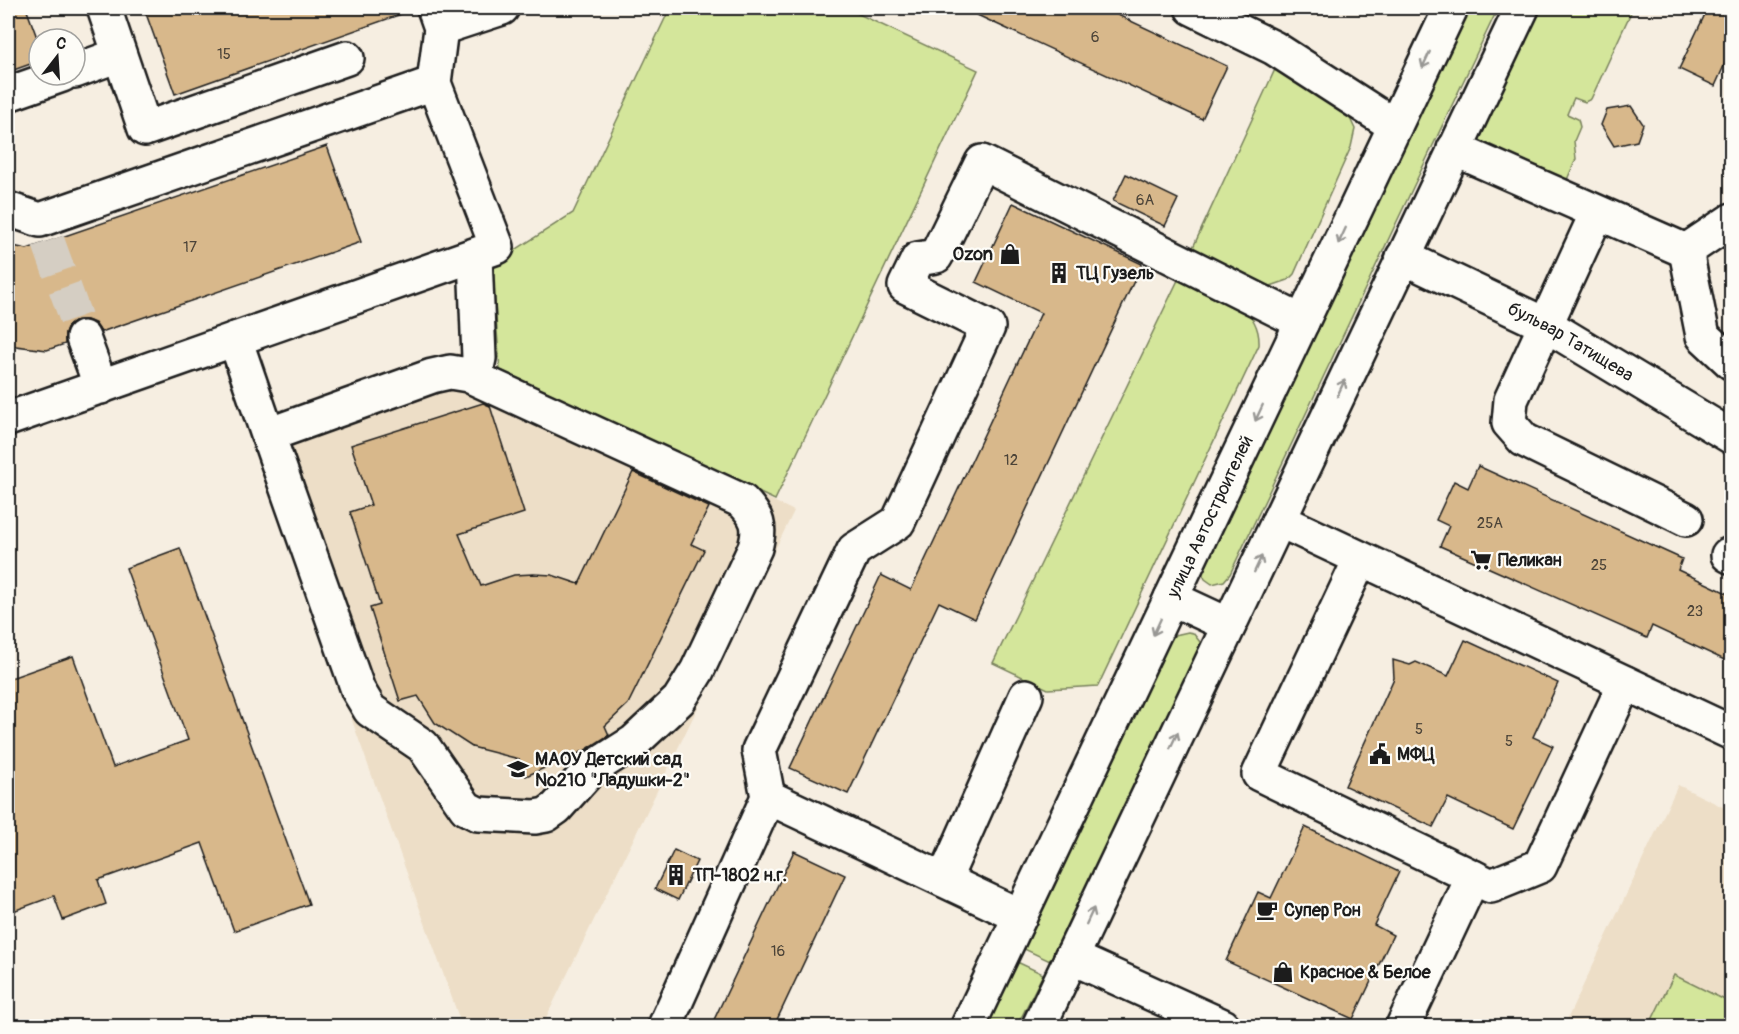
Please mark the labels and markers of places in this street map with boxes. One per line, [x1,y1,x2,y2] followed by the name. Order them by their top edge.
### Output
[998,242,1022,266] shop icon: Ozon
[953,243,993,266] place label: Ozon
[1047,261,1071,285] building icon: ТЦ Гузель
[1075,262,1154,285] place label: ТЦ Гузель
[1469,548,1493,572] supermarket icon: Пеликан
[1498,549,1562,572] place label: Пеликан
[1368,742,1392,766] public building icon: МФЦ
[1397,743,1435,766] place label: МФЦ
[535,748,690,792] place label: МАОУ Детский сад №210 "Ладушки-2"
[506,757,530,781] school or university icon: МАОУ Детский сад №210 "Ладушки-2"
[664,863,688,887] building icon: ТП-1802 н.г.
[692,864,787,887] place label: ТП-1802 н.г.
[1255,898,1279,922] cafe icon: Супер Рон
[1284,899,1361,922] place label: Супер Рон
[1271,960,1295,984] shop icon: Красное & Белое
[1300,961,1432,984] place label: Красное & Белое

